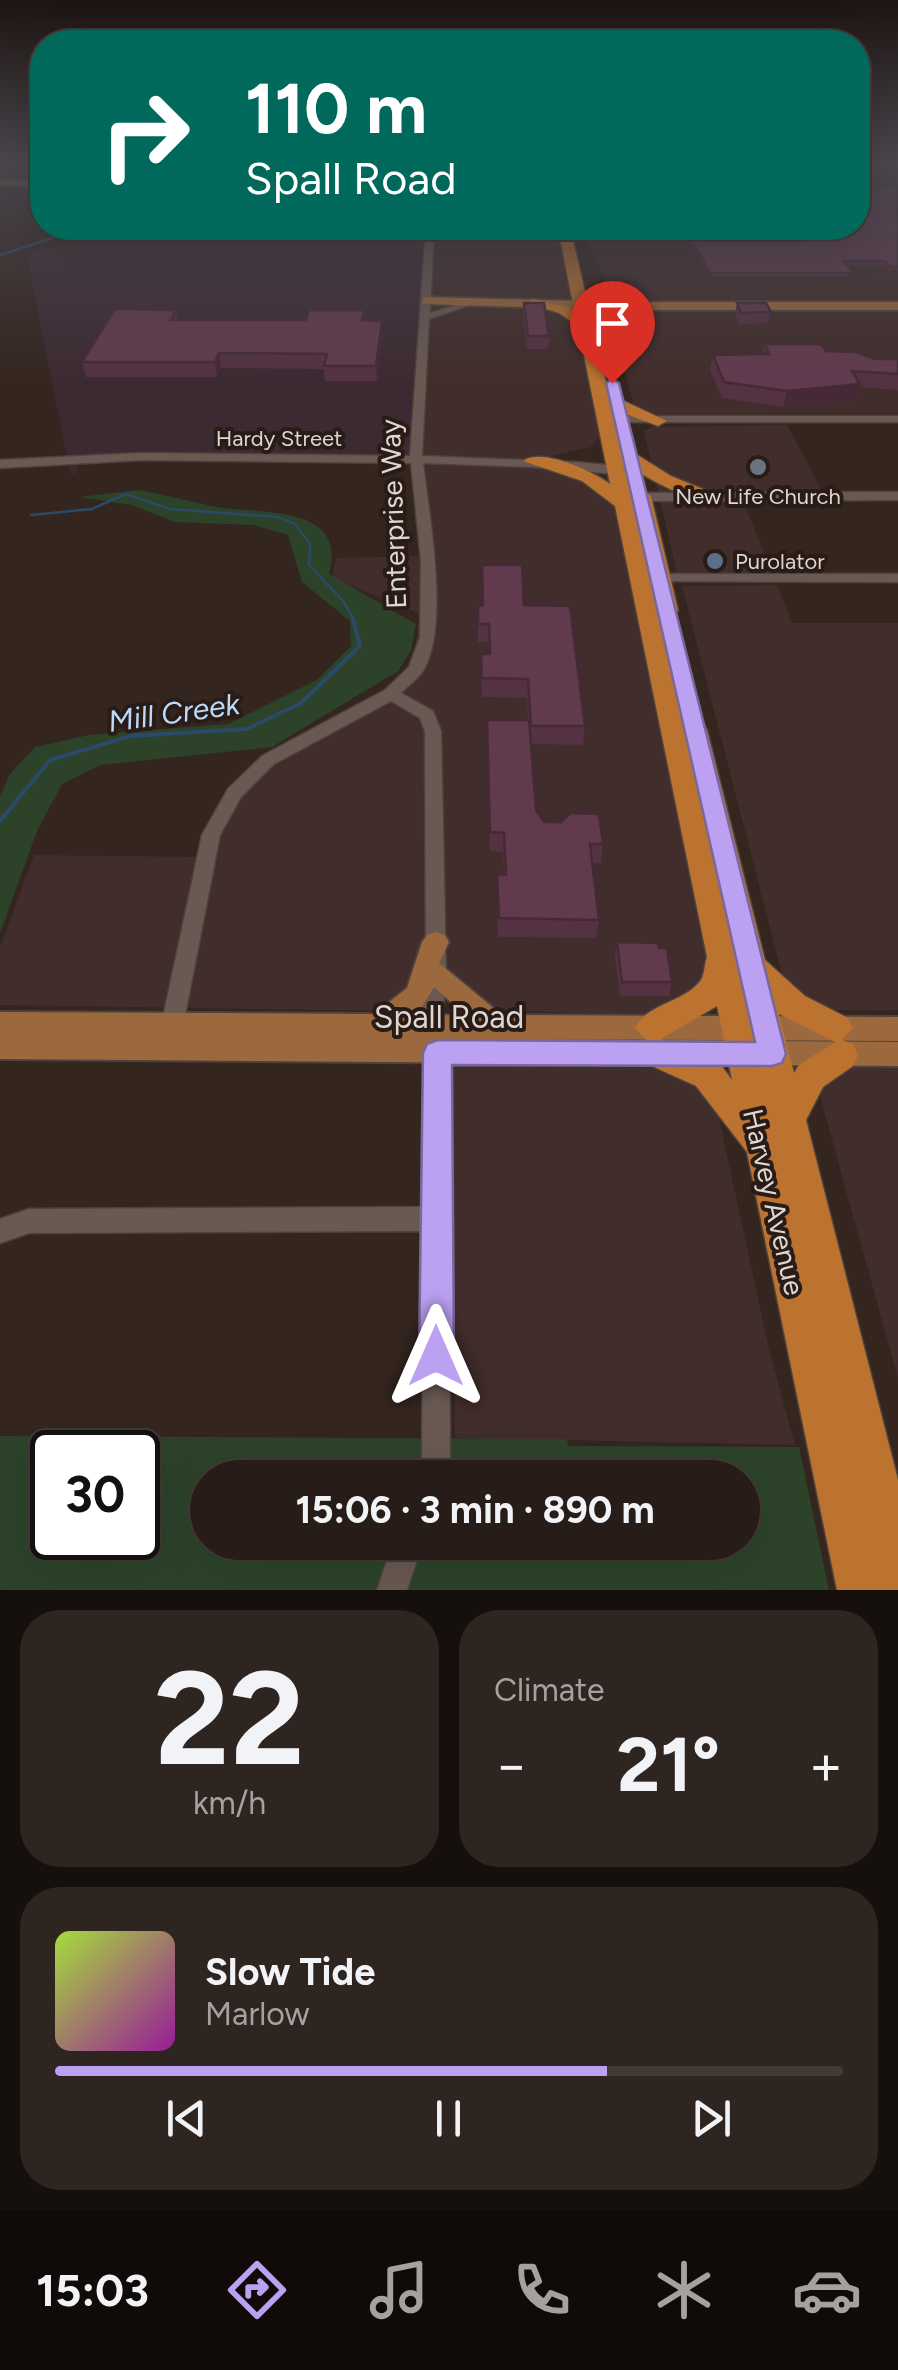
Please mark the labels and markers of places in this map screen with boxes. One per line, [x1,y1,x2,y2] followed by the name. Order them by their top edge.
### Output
[570,281,655,384] pin
[747,456,769,478] marker: New Life Church
[675,483,841,510] place label: New Life Church
[735,548,825,575] place label: Purolator
[704,550,726,572] marker: Purolator

